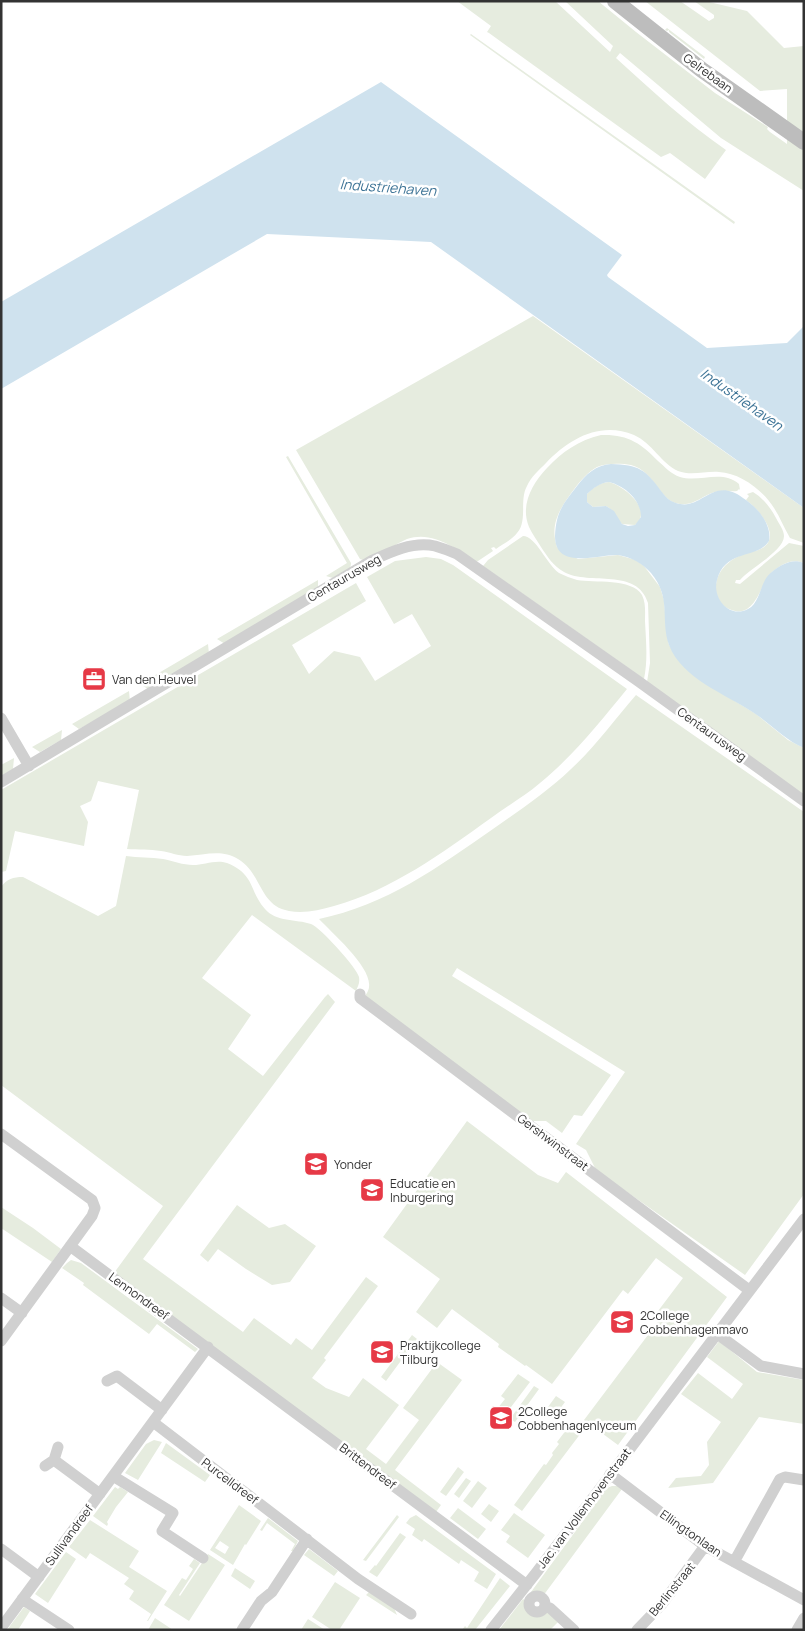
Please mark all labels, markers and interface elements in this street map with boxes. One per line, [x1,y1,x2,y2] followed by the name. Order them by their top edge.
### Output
[680,49,736,97] street label: Gelrebaan
[339,174,437,200] water label: Industriehaven
[697,364,788,435] water label: Industriehaven
[304,550,384,606] street label: Centaurusweg
[81,666,107,692] office icon: Van den Heuvel
[112,671,196,688] place label: Van den Heuvel
[674,703,750,765] street label: Centaurusweg
[514,1109,592,1175] street label: Gershwinstraat
[303,1151,329,1177] school or university icon: Yonder
[334,1156,373,1173] place label: Yonder
[390,1175,455,1206] place label: Educatie en Inburgering
[359,1177,385,1203] school or university icon: Educatie en Inburgering
[105,1268,173,1324] street label: Lennondreef
[640,1307,748,1338] place label: 2College Cobbenhagenmavo
[609,1309,635,1335] school or university icon: 2College Cobbenhagenmavo
[400,1337,481,1368] place label: Praktijkcollege Tilburg
[369,1339,395,1365] school or university icon: Praktijkcollege Tilburg
[518,1403,636,1434] place label: 2College Cobbenhagenlyceum
[488,1405,514,1431] school or university icon: 2College Cobbenhagenlyceum
[336,1439,400,1493] street label: Brittendreef
[533,1444,635,1572] street label: Jac. van Vollenhovenstraat
[198,1454,263,1508] street label: Purcelldreef
[41,1500,97,1569] street label: Sullivandreef
[657,1506,725,1560] street label: Ellingtonlaan
[645,1558,699,1620] street label: Berlinstraat

